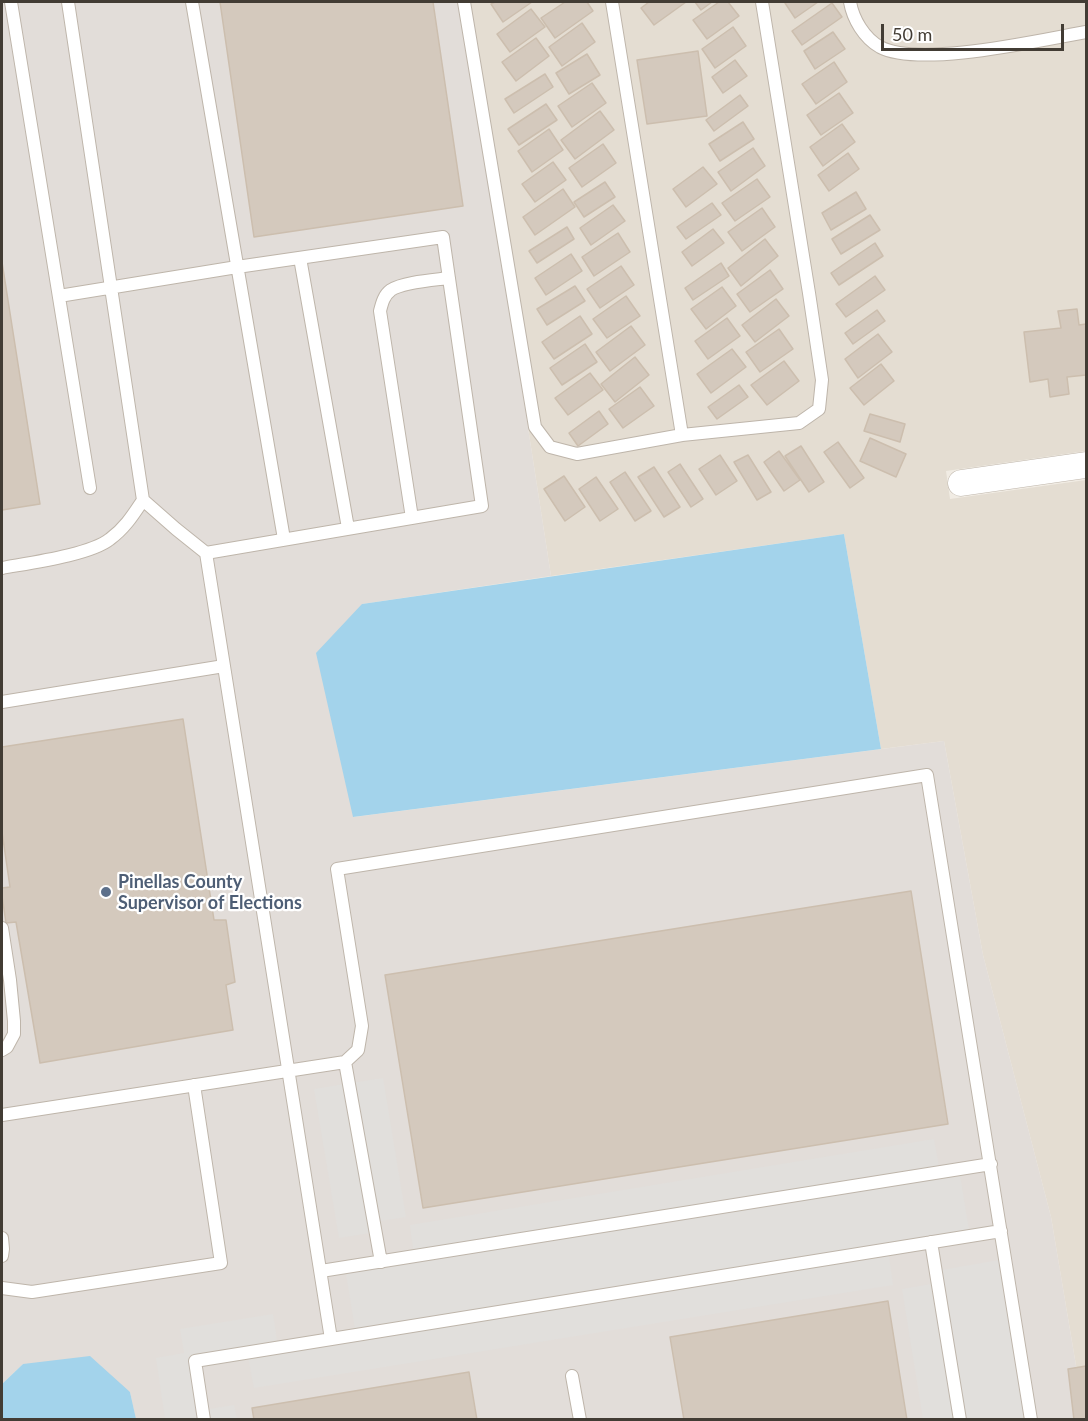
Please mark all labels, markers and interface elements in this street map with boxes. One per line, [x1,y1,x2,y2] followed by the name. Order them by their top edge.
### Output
[884,12,1067,50] scale bar
[892,23,932,45] text: 50 m
[118,871,302,914] place label: Pinellas County Supervisor of Elections
[99,885,113,899] marker: Pinellas County Supervisor of Elections

